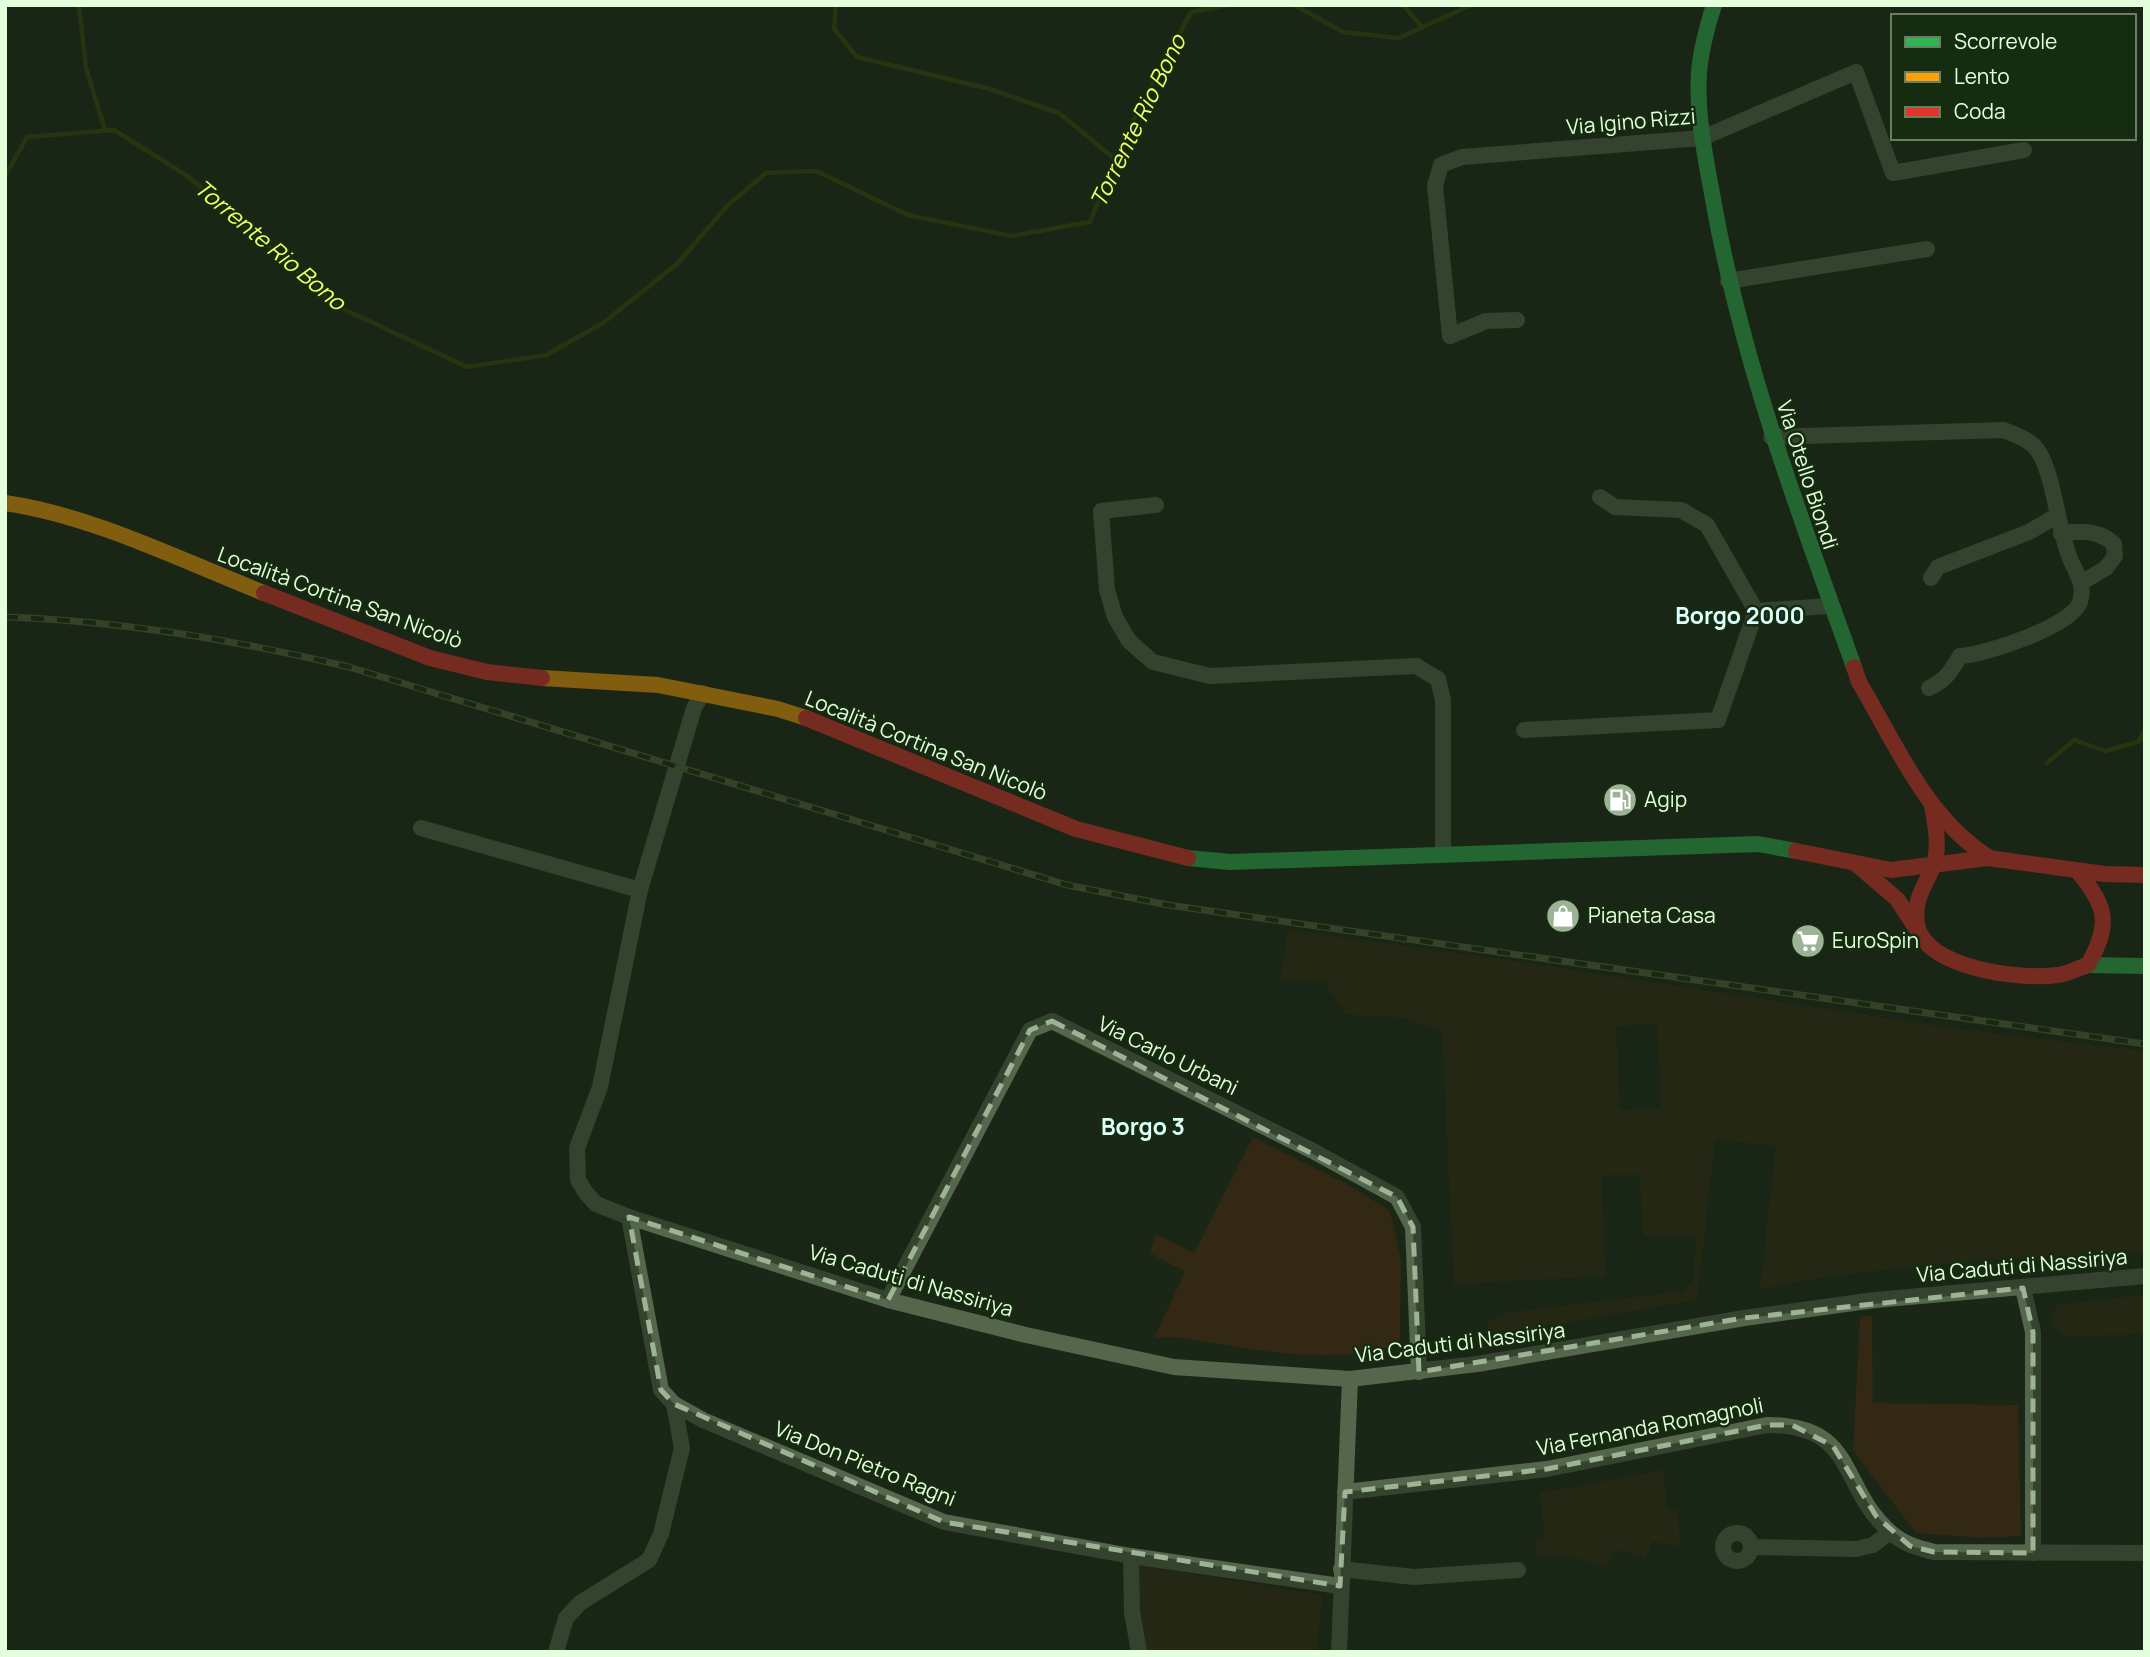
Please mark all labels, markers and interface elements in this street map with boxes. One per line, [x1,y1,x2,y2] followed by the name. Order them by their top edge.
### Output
[1891,14,2136,140] legend
[1954,27,2057,55] text: Scorrevole
[1081,28,1193,212] water label: Torrente Rio Bono
[1954,62,2010,90] text: Lento
[1954,97,2006,125] text: Coda
[1565,101,1697,141] street label: Via Igino Rizzi
[188,171,354,318] water label: Torrente Rio Bono
[1771,397,1845,553] street label: Via Otello Biondi
[214,540,467,654] street label: Località Cortina San Nicolò
[1675,599,1805,631] district label: Borgo 2000
[801,684,1052,807] street label: Località Cortina San Nicolò
[1601,781,1639,819] fuel station icon: Agip
[1644,785,1687,813] place label: Agip
[1544,897,1582,935] shop icon: Pianeta Casa
[1588,901,1716,929] place label: Pianeta Casa
[1789,922,1827,960] supermarket icon: EuroSpin
[1832,926,1919,954] place label: EuroSpin
[1094,1009,1243,1101] street label: Via Carlo Urbani
[1101,1110,1185,1142] district label: Borgo 3
[806,1237,1017,1323] street label: Via Caduti di Nassiriya
[1915,1242,2128,1288] street label: Via Caduti di Nassiriya
[1353,1315,1567,1369] street label: Via Caduti di Nassiriya
[1534,1390,1765,1462] street label: Via Fernanda Romagnoli
[771,1414,960,1512] street label: Via Don Pietro Ragni

